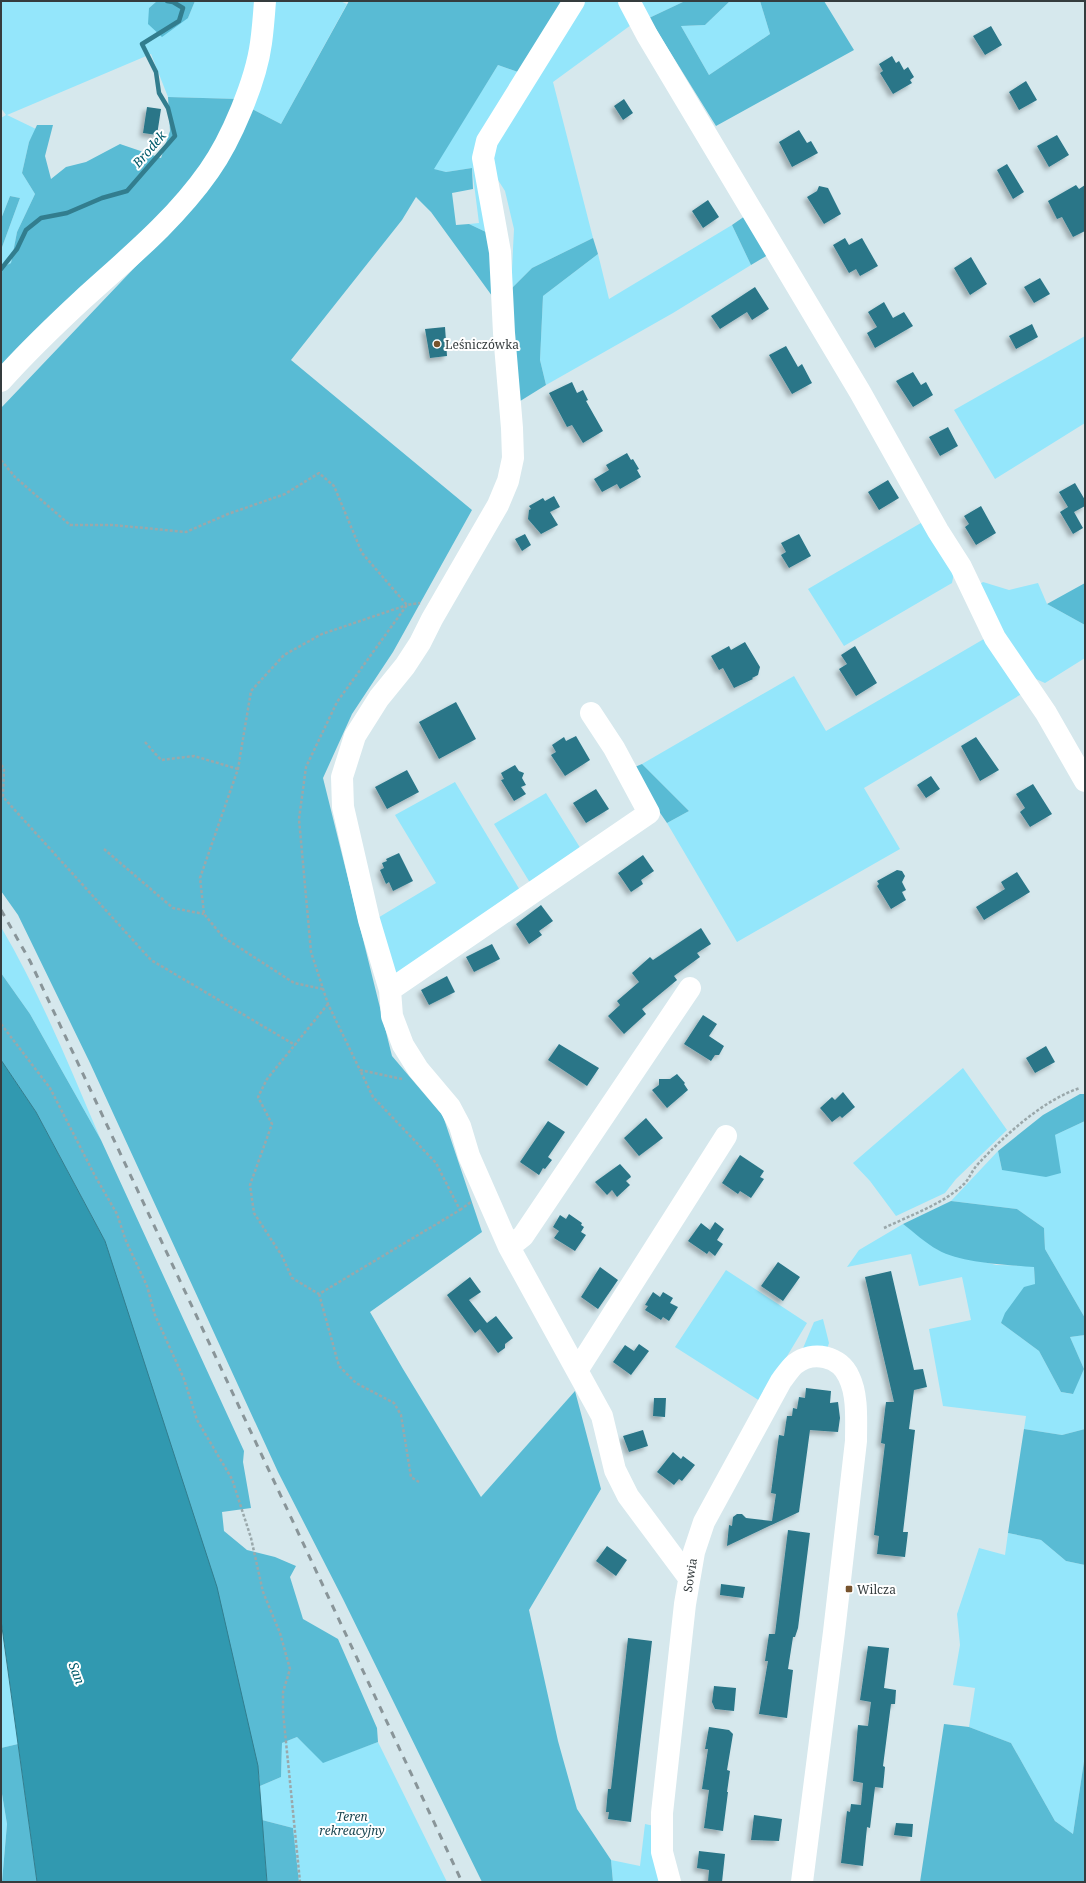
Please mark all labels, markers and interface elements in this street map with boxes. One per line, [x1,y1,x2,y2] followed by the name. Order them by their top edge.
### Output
[127,126,170,172] water label: Brodek
[445,336,519,353] place label: Leśniczówka
[432,339,442,349] marker: Leśniczówka
[679,1556,701,1593] street label: Sowia
[857,1581,896,1598] place label: Wilcza
[844,1584,854,1594] marker: Wilcza
[65,1659,89,1687] water label: San
[319,1808,385,1839] park label: Teren rekreacyjny

